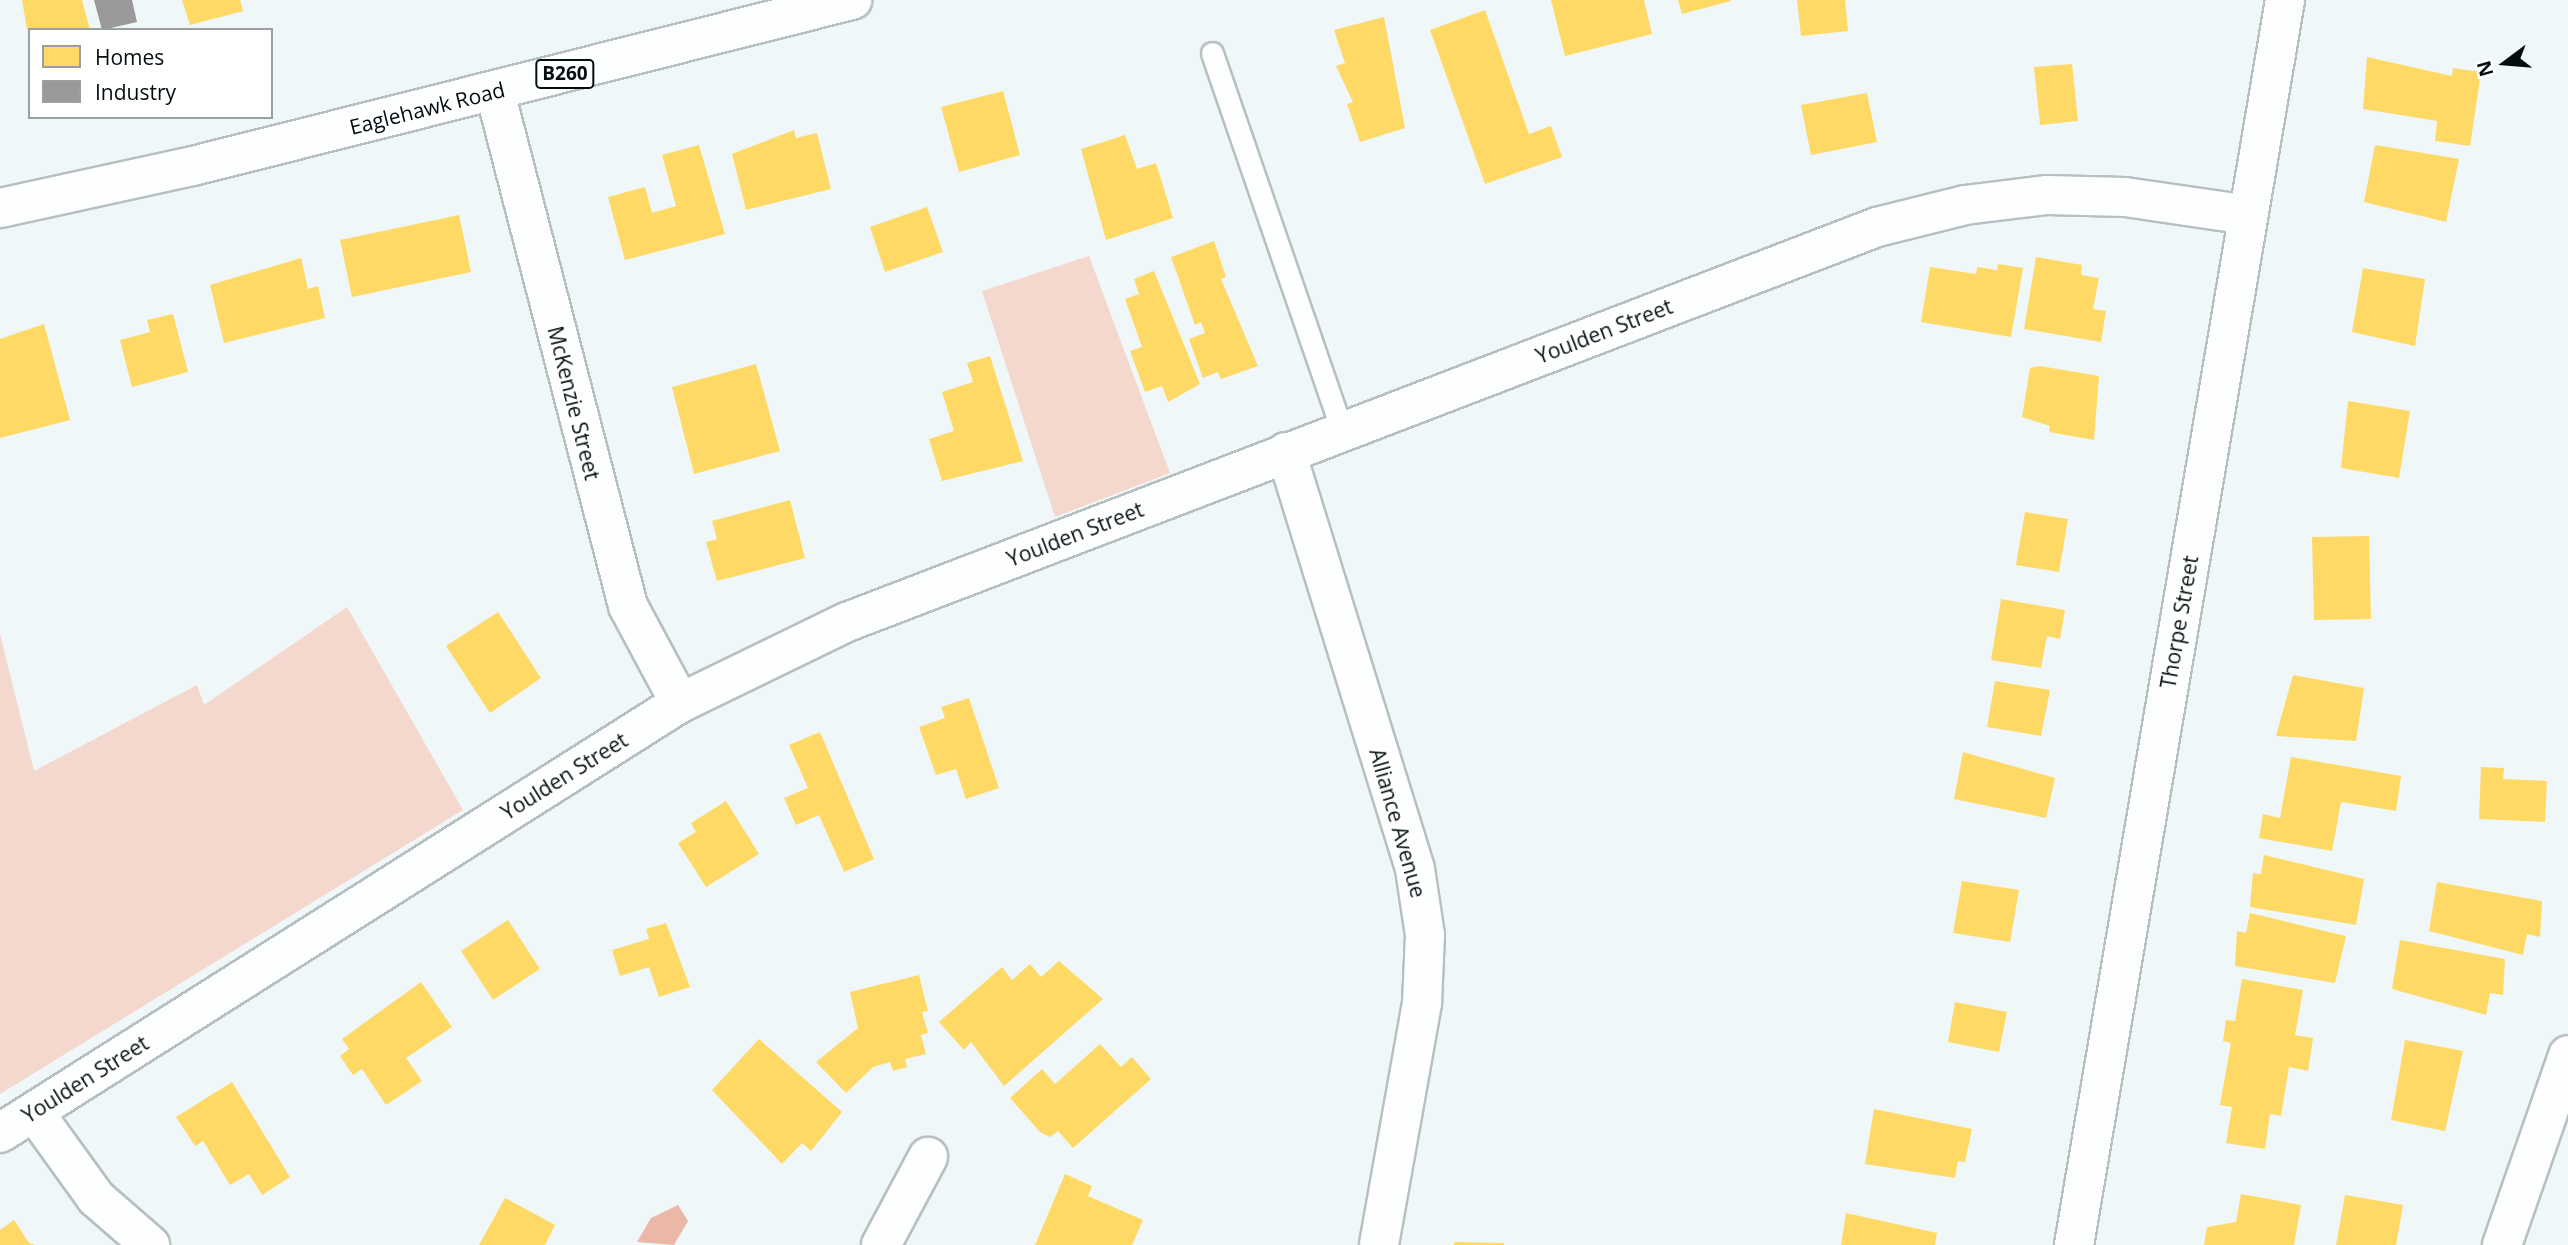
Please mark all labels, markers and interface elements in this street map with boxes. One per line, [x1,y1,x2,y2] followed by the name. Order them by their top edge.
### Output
[28,28,273,119] legend
[2470,28,2540,98] north arrow
[95,43,164,71] text: Homes
[535,58,595,90] road number: B260
[2470,58,2499,80] text: N
[347,77,507,139] street label: Eaglehawk Road
[95,78,176,106] text: Industry
[1532,293,1676,369] street label: Youlden Street
[543,324,605,482] street label: McKenzie Street
[1003,496,1147,572] street label: Youlden Street
[2155,554,2203,690] street label: Thorpe Street
[496,727,632,825] street label: Youlden Street
[1365,745,1431,901] street label: Alliance Avenue
[17,1030,153,1128] street label: Youlden Street

